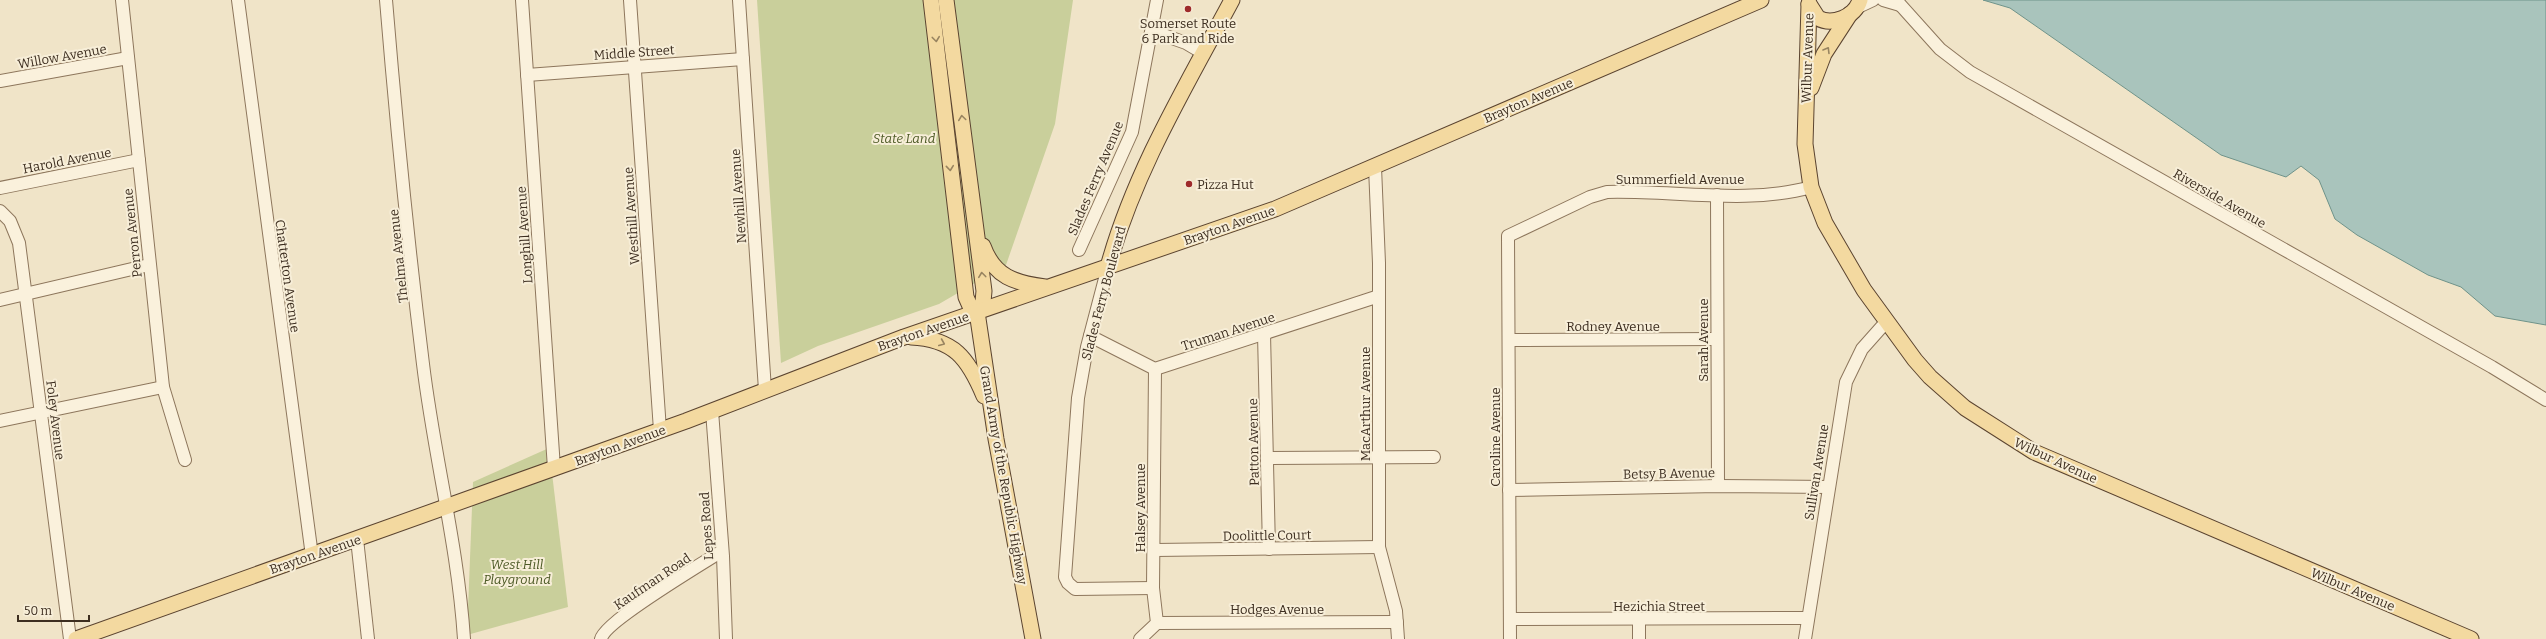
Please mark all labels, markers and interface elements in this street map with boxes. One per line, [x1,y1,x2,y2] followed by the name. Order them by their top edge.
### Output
[1183,4,1193,14] marker: Somerset Route 6 Park and Ride
[1798,13,1817,103] street label: Wilbur Avenue
[1140,16,1236,46] place label: Somerset Route 6 Park and Ride
[931,36,940,42] one-way arrow
[16,41,108,72] street label: Willow Avenue
[593,42,675,63] street label: Middle Street
[1822,47,1830,54] one-way arrow
[1481,75,1575,126] street label: Brayton Avenue
[958,115,967,121] one-way arrow
[1065,119,1126,238] street label: Slades Ferry Avenue
[873,131,936,146] park label: State Land
[22,145,113,176] street label: Harold Avenue
[728,148,749,244] street label: Newhill Avenue
[945,165,954,171] one-way arrow
[2171,166,2269,231] street label: Riverside Avenue
[621,167,642,265] street label: Westhill Avenue
[1616,172,1744,187] street label: Summerfield Avenue
[1197,177,1254,192] place label: Pizza Hut
[1184,179,1194,189] marker: Pizza Hut
[514,186,535,284] street label: Longhill Avenue
[120,188,145,278] street label: Perron Avenue
[1181,203,1277,248] street label: Brayton Avenue
[386,208,411,304] street label: Thelma Avenue
[272,219,303,333] street label: Chatterton Avenue
[1078,224,1129,362] street label: Slades Ferry Boulevard
[978,272,987,278] one-way arrow
[1696,298,1711,382] street label: Sarah Avenue
[875,309,971,354] street label: Brayton Avenue
[1180,309,1277,354] street label: Truman Avenue
[1566,319,1660,334] street label: Rodney Avenue
[938,338,945,346] one-way arrow
[1358,347,1373,461] street label: MacArthur Avenue
[977,364,1030,586] street label: Grand Army of the Republic Highway
[43,379,68,461] street label: Foley Avenue
[1488,387,1503,487] street label: Caroline Avenue
[1245,398,1262,486] street label: Patton Avenue
[573,422,668,469] street label: Brayton Avenue
[1801,423,1831,521] street label: Sullivan Avenue
[2012,435,2100,486] street label: Wilbur Avenue
[1133,463,1148,553] street label: Halsey Avenue
[1623,465,1715,482] street label: Betsy B Avenue
[697,491,716,561] street label: Lepes Road
[1223,527,1312,544] street label: Doolittle Court
[267,532,363,577] street label: Brayton Avenue
[611,550,694,613] street label: Kaufman Road
[483,557,551,587] park label: West Hill Playground
[2308,565,2397,614] street label: Wilbur Avenue
[18,597,89,623] scale bar
[1613,599,1705,614] street label: Hezichia Street
[1230,602,1324,617] street label: Hodges Avenue
[24,604,53,618] text: 50 m

